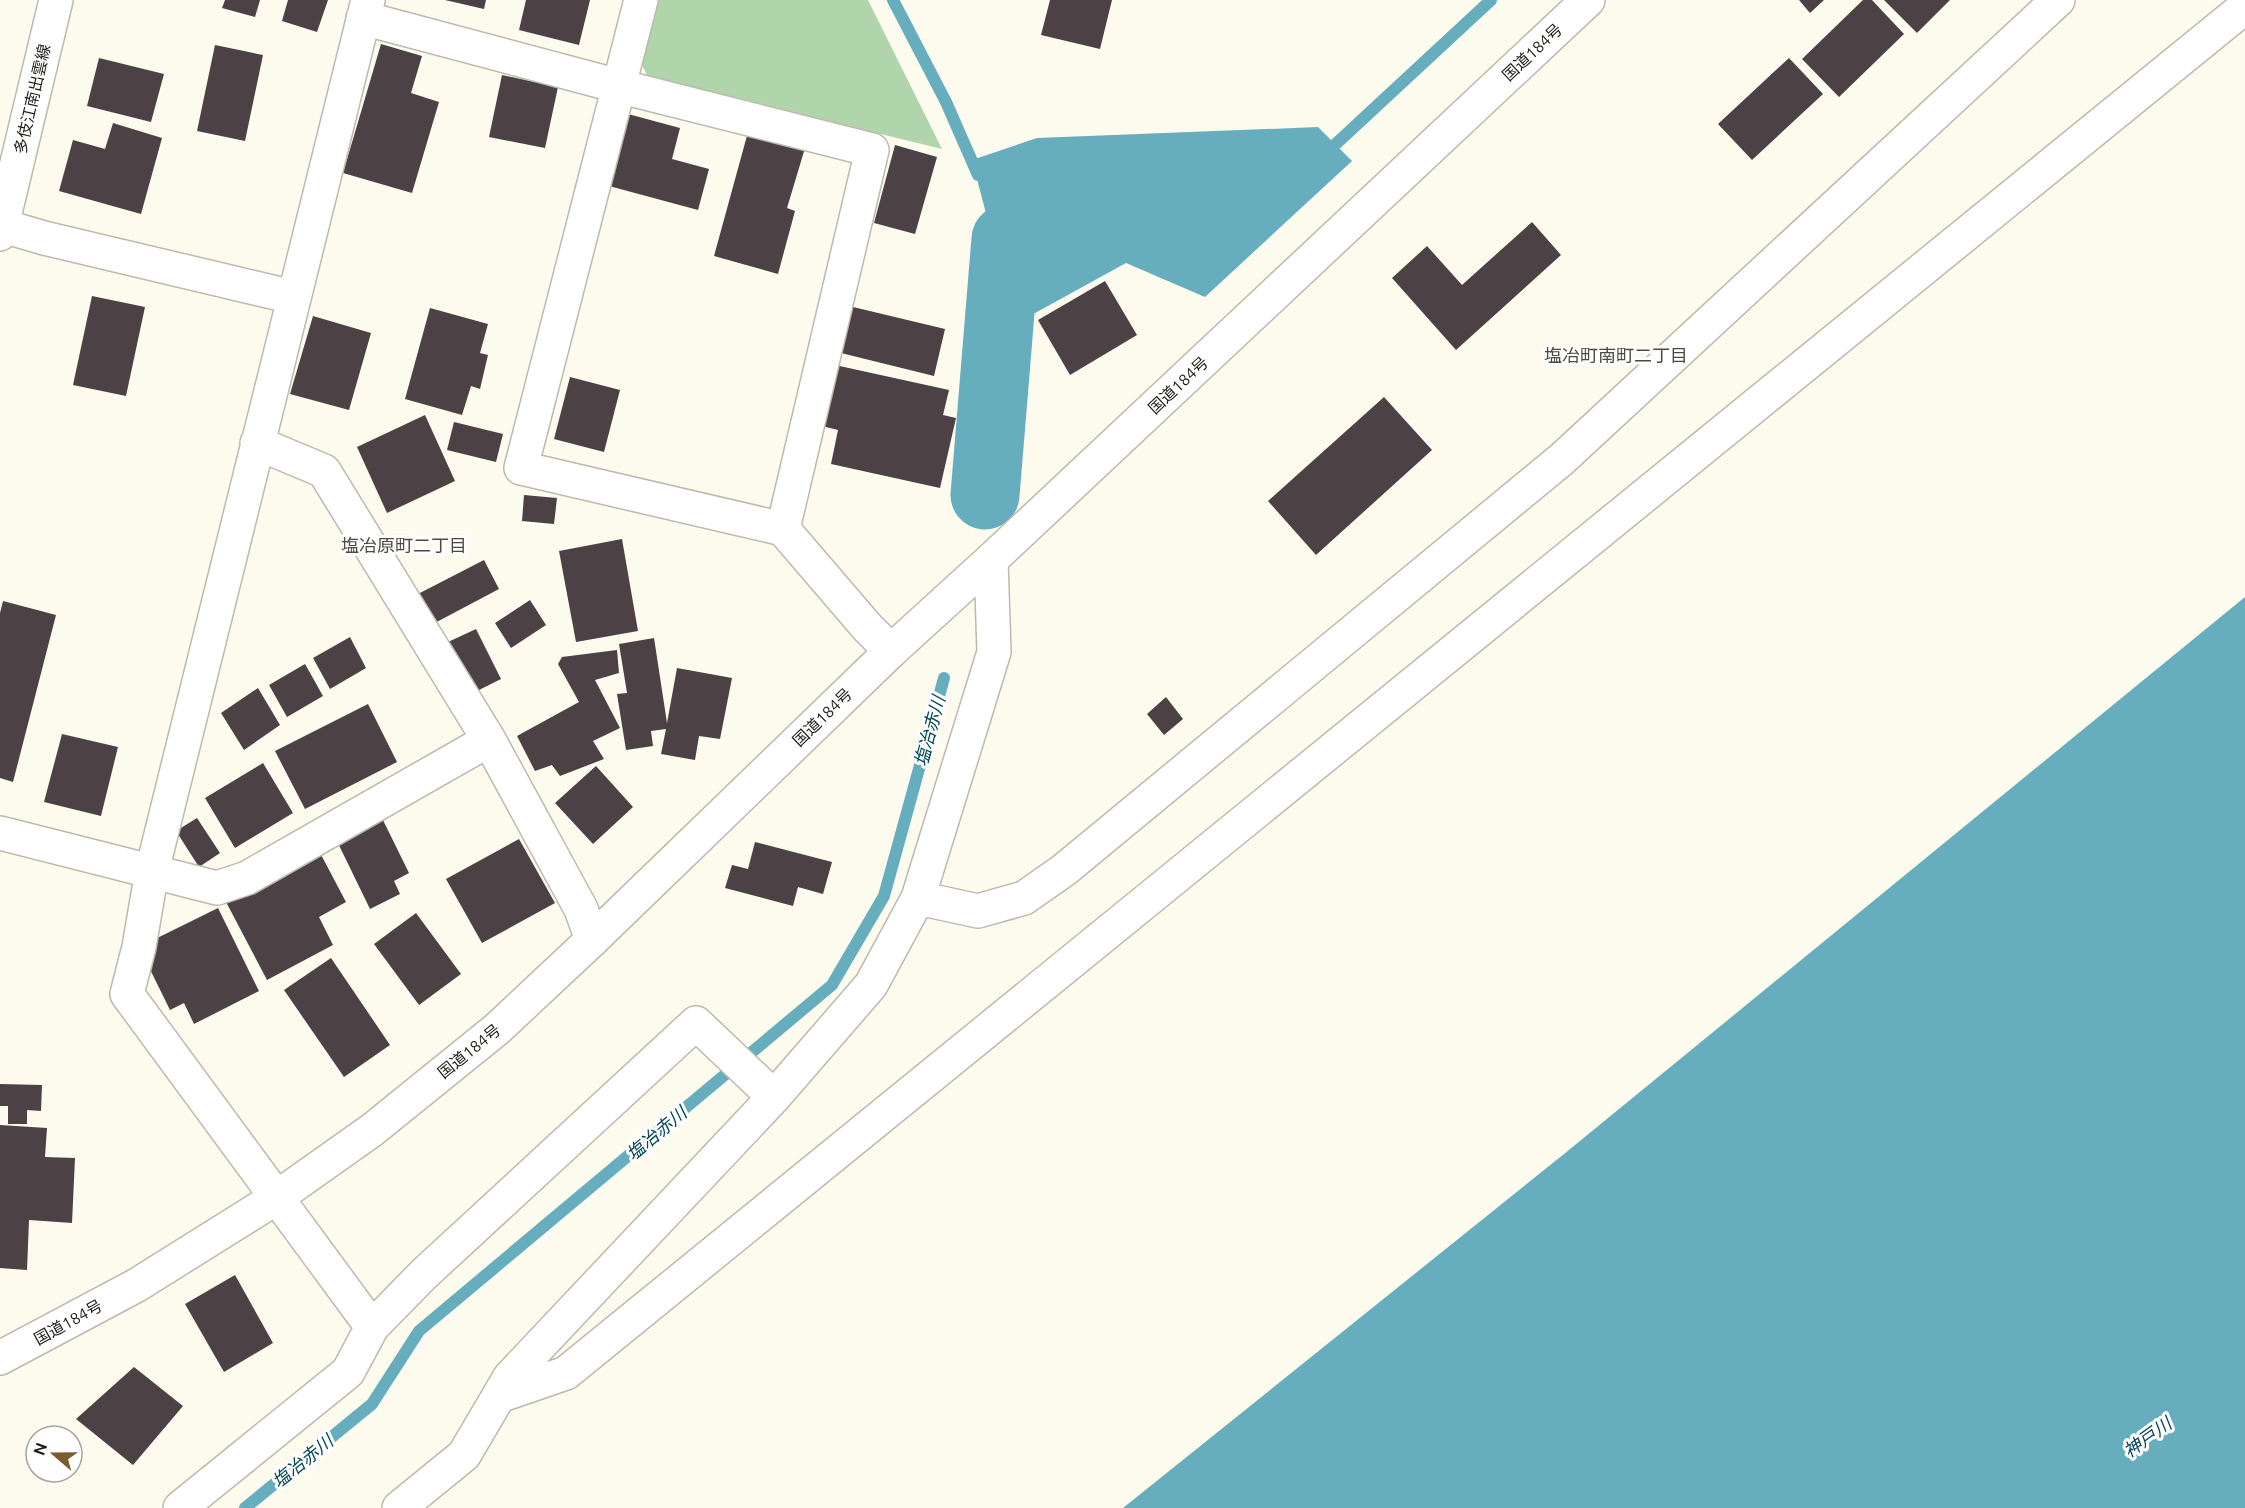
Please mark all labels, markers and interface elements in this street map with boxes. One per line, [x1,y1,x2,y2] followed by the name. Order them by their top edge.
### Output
[1498,20,1566,84] street label: 国道184号
[11,42,53,156] street label: 多伎江南出雲線
[1544,345,1688,365] district label: 塩冶町南町二丁目
[1144,353,1212,417] street label: 国道184号
[341,535,467,555] district label: 塩冶原町二丁目
[789,684,855,750] street label: 国道184号
[910,692,948,768] water label: 塩冶赤川
[434,1020,504,1082] street label: 国道184号
[622,1101,692,1164] water label: 塩冶赤川
[31,1296,105,1348] street label: 国道184号
[2119,1412,2176,1461] water label: 神戸川
[24,1424,84,1484] north arrow
[268,1429,338,1491] water label: 塩冶赤川
[29,1440,50,1458] text: N

